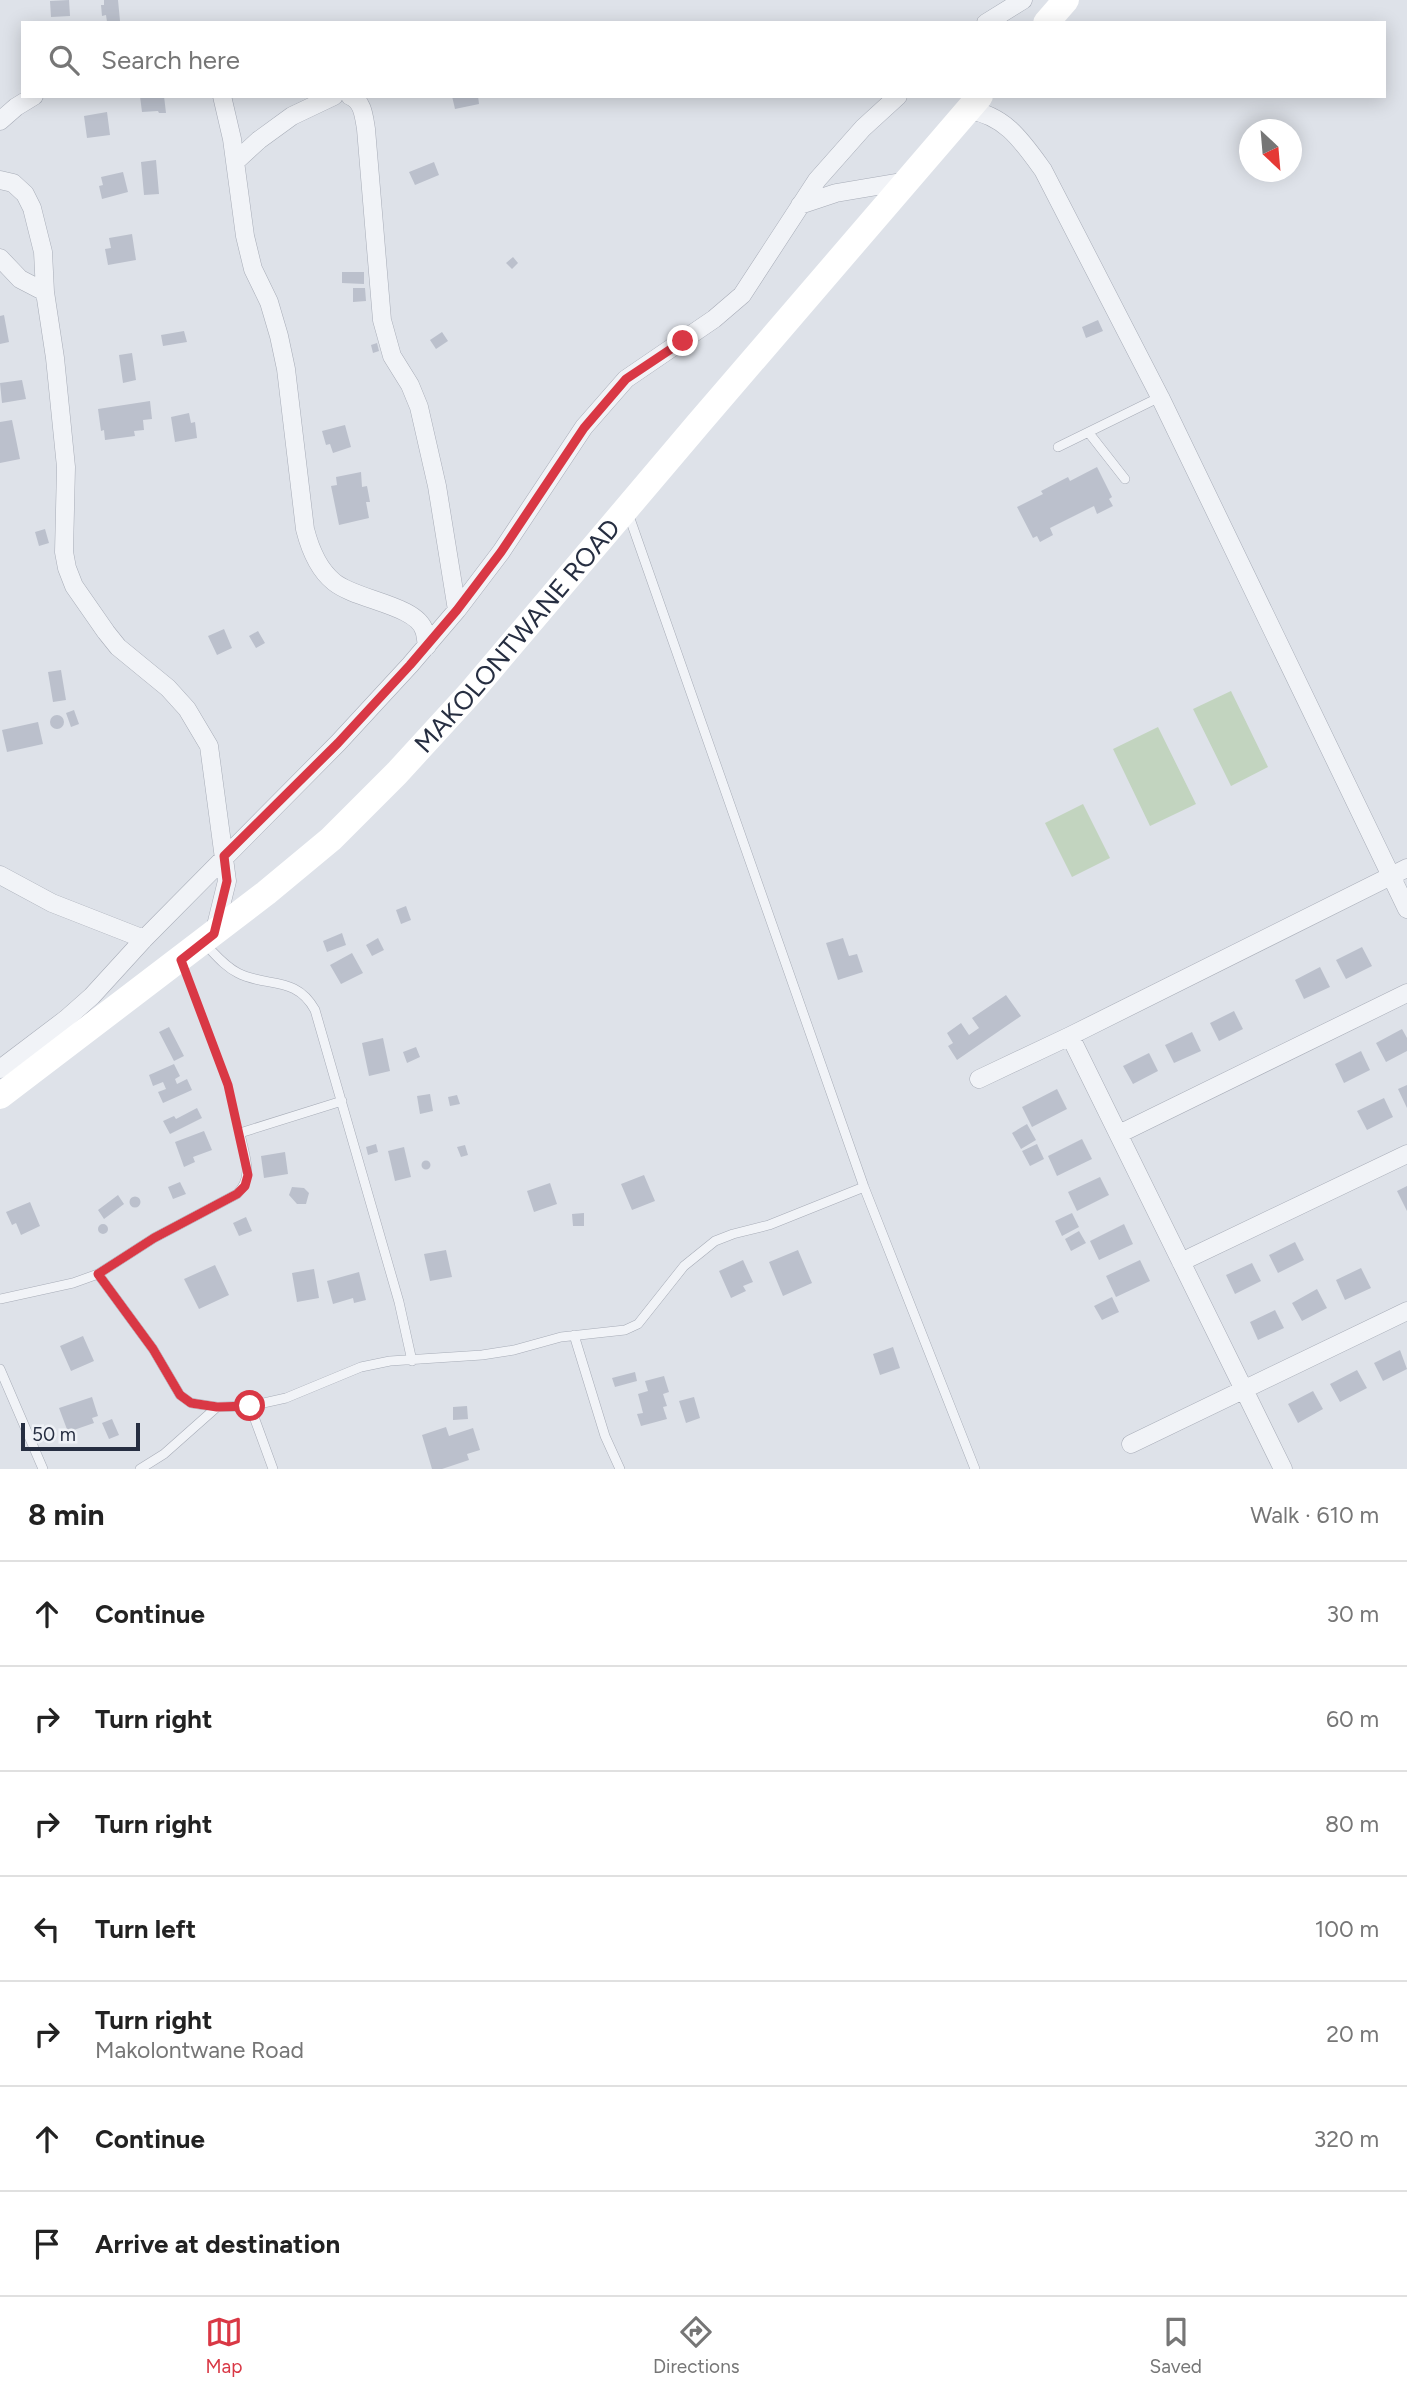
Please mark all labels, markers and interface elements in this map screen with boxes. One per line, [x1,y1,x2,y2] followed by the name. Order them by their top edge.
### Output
[21,21,1386,98] search box
[45,41,83,79] icon: search
[101,44,240,76] text: Search here
[1239,119,1302,182] north arrow
[667,325,698,356] route end
[407,512,627,759] street label: MAKOLONTWANE ROAD
[234,1390,265,1421] route start
[21,1420,140,1452] scale bar
[32,1423,76,1446] text: 50 m
[28,1496,105,1533] text: 8 min
[1250,1501,1379,1529] text: Walk · 610 m
[28,1595,66,1633] icon: ahead
[95,1598,205,1630] text: Continue
[1326,1600,1379,1628] text: 30 m
[28,1700,66,1738] icon: right
[95,1703,212,1735] text: Turn right
[1326,1705,1379,1733] text: 60 m
[28,1805,66,1843] icon: right
[95,1808,212,1840] text: Turn right
[1325,1810,1379,1838] text: 80 m
[28,1910,66,1948] icon: left
[95,1913,196,1945] text: Turn left
[1315,1915,1379,1943] text: 100 m
[95,2004,212,2036] text: Turn right
[28,2015,66,2053] icon: right
[1326,2020,1379,2048] text: 20 m
[95,2036,304,2064] text: Makolontwane Road
[28,2120,66,2158] icon: ahead
[95,2123,205,2155] text: Continue
[1314,2125,1379,2153] text: 320 m
[28,2225,66,2263] icon: arrive
[95,2228,340,2260] text: Arrive at destination
[205,2313,243,2378] tab: Map
[653,2313,740,2378] tab: Directions
[1150,2313,1202,2378] tab: Saved

